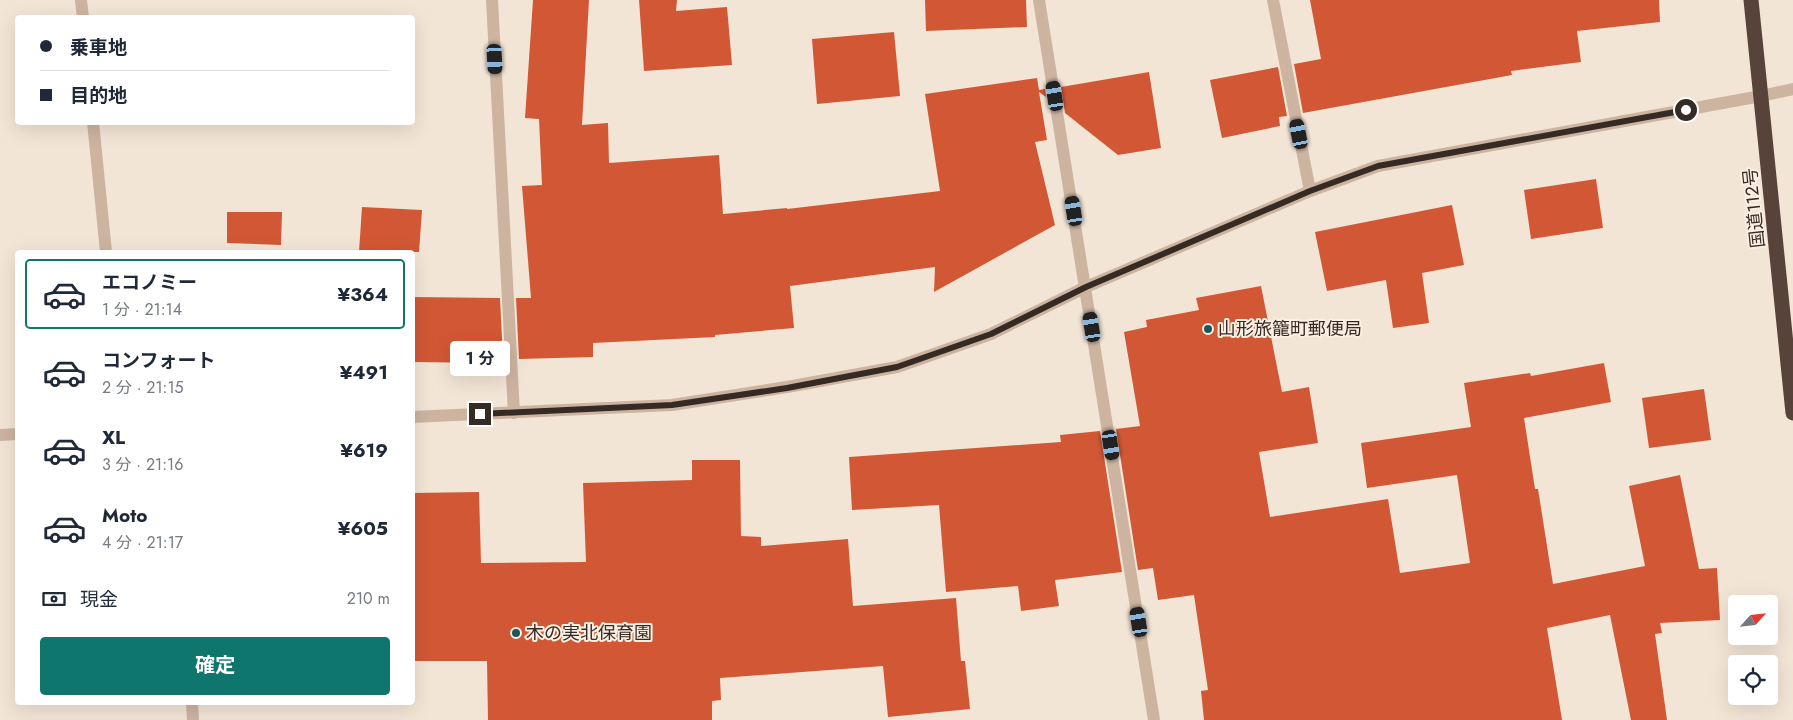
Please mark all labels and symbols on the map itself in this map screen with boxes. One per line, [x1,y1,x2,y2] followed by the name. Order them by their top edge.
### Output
[486,44,503,74] car
[1045,80,1064,112] car
[1675,99,1697,121] route start
[1288,118,1309,150] car
[1737,167,1771,249] street label: 国道112号
[1064,195,1083,227] car
[1082,311,1101,343] car
[1218,316,1362,342] place label: 山形旅籠町郵便局
[1202,323,1214,335] marker: 山形旅籠町郵便局
[450,342,510,376] callout: 1 分
[469,403,491,425] route end
[1101,429,1120,461] car
[1728,595,1778,645] north arrow
[1129,606,1148,638] car
[526,620,652,646] place label: 木の実北保育園
[510,627,522,639] marker: 木の実北保育園

